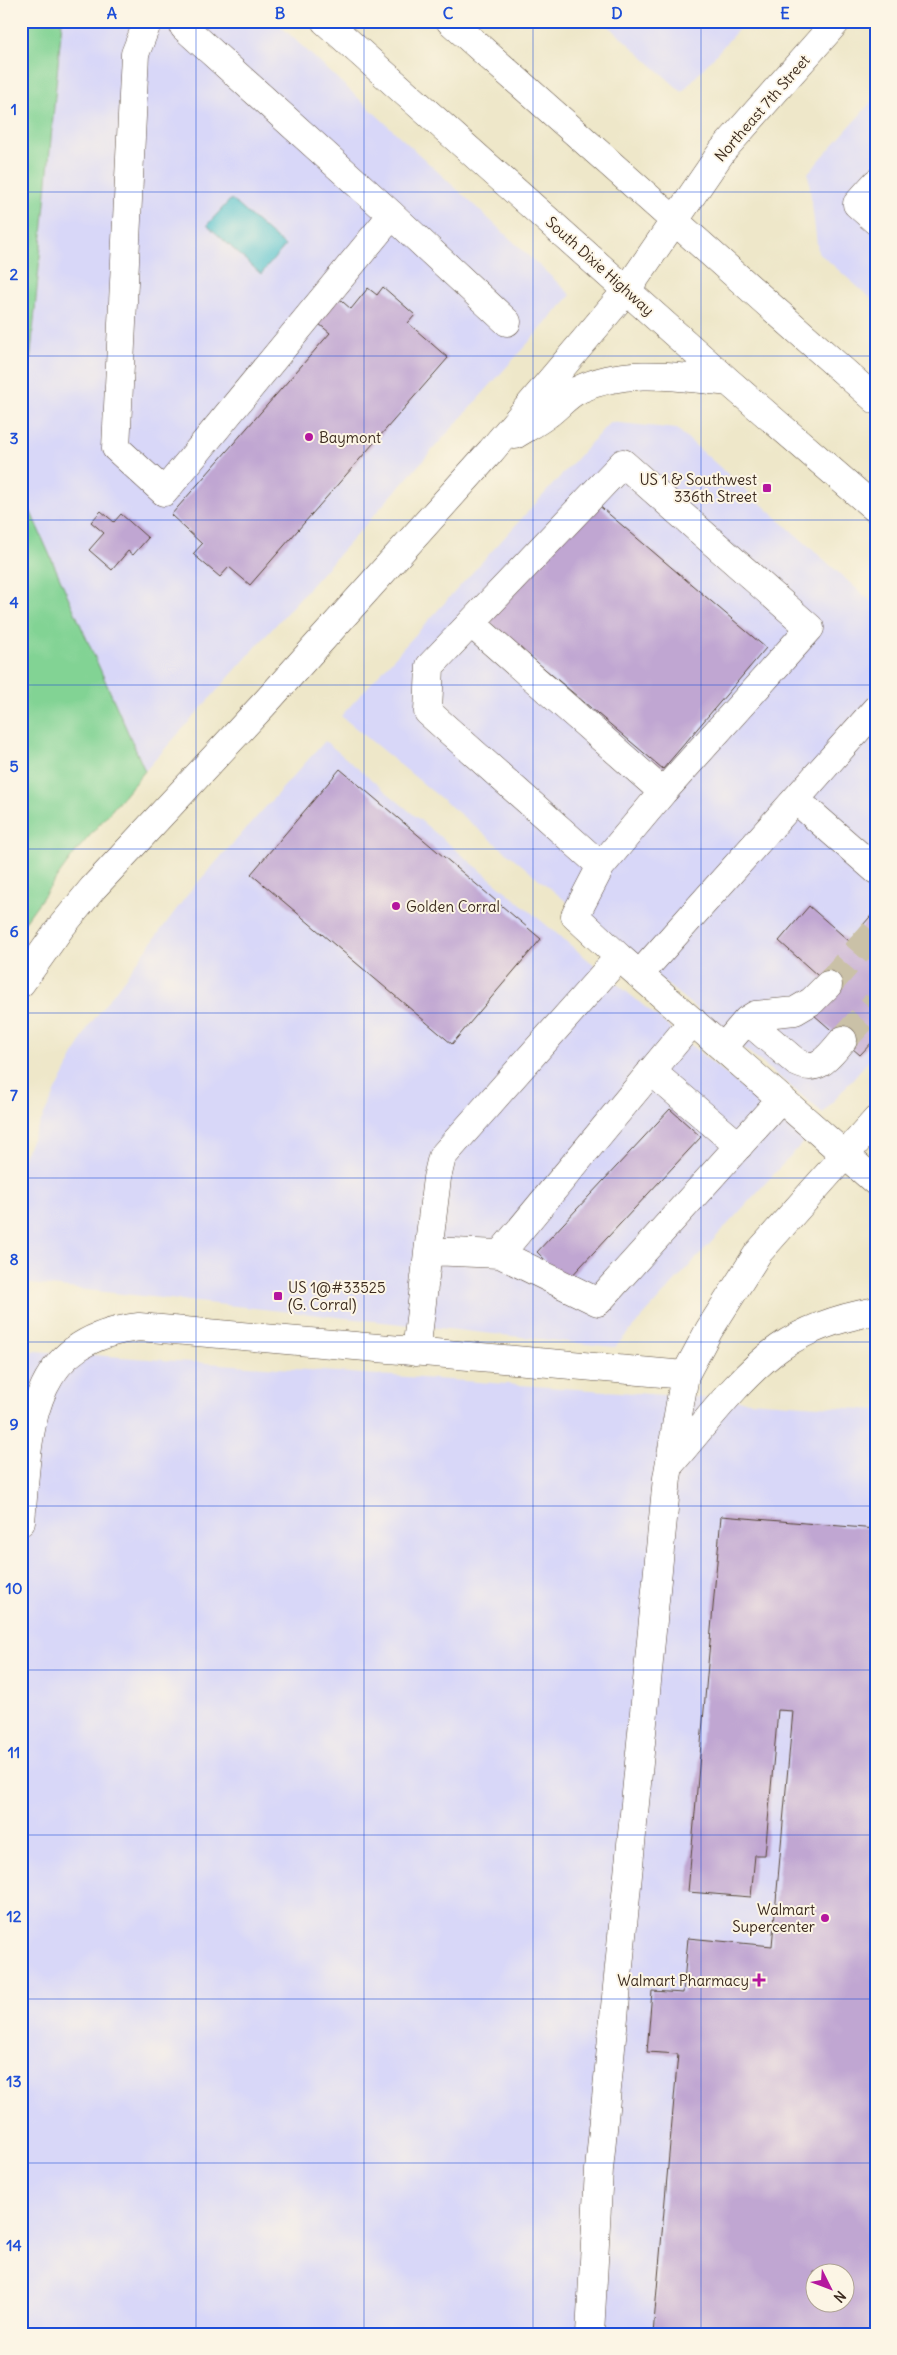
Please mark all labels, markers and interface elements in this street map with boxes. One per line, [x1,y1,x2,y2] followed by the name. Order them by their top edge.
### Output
[107,3,117,23] text: A
[275,3,286,23] text: B
[443,3,454,23] text: C
[611,3,623,23] text: D
[780,3,790,23] text: E
[710,51,814,165] street label: Northeast 7th Street
[11,99,17,119] text: 1
[542,212,658,320] street label: South Dixie Highway
[10,264,19,284] text: 2
[9,428,19,448] text: 3
[319,428,381,447] place label: Baymont
[303,431,315,443] marker: Baymont
[639,470,757,506] place label: US 1 & Southwest 336th Street
[761,482,773,494] marker: US 1 & Southwest 336th Street
[9,592,19,612] text: 4
[9,756,19,776] text: 5
[406,897,500,916] place label: Golden Corral
[390,900,402,912] marker: Golden Corral
[9,921,19,941] text: 6
[10,1085,18,1105] text: 7
[9,1249,19,1269] text: 8
[288,1278,386,1314] place label: US 1@#33525 (G. Corral)
[272,1290,284,1302] marker: US 1@#33525 (G. Corral)
[9,1414,19,1434] text: 9
[6,1578,22,1598] text: 10
[8,1742,20,1762] text: 11
[732,1900,815,1936] place label: Walmart Supercenter
[6,1906,22,1926] text: 12
[819,1912,831,1924] marker: Walmart Supercenter
[617,1971,749,1990] place label: Walmart Pharmacy
[753,1974,765,1986] marker: Walmart Pharmacy
[6,2071,22,2091] text: 13
[6,2235,22,2255] text: 14
[804,2262,854,2312] north arrow
[830,2287,850,2306] text: N

